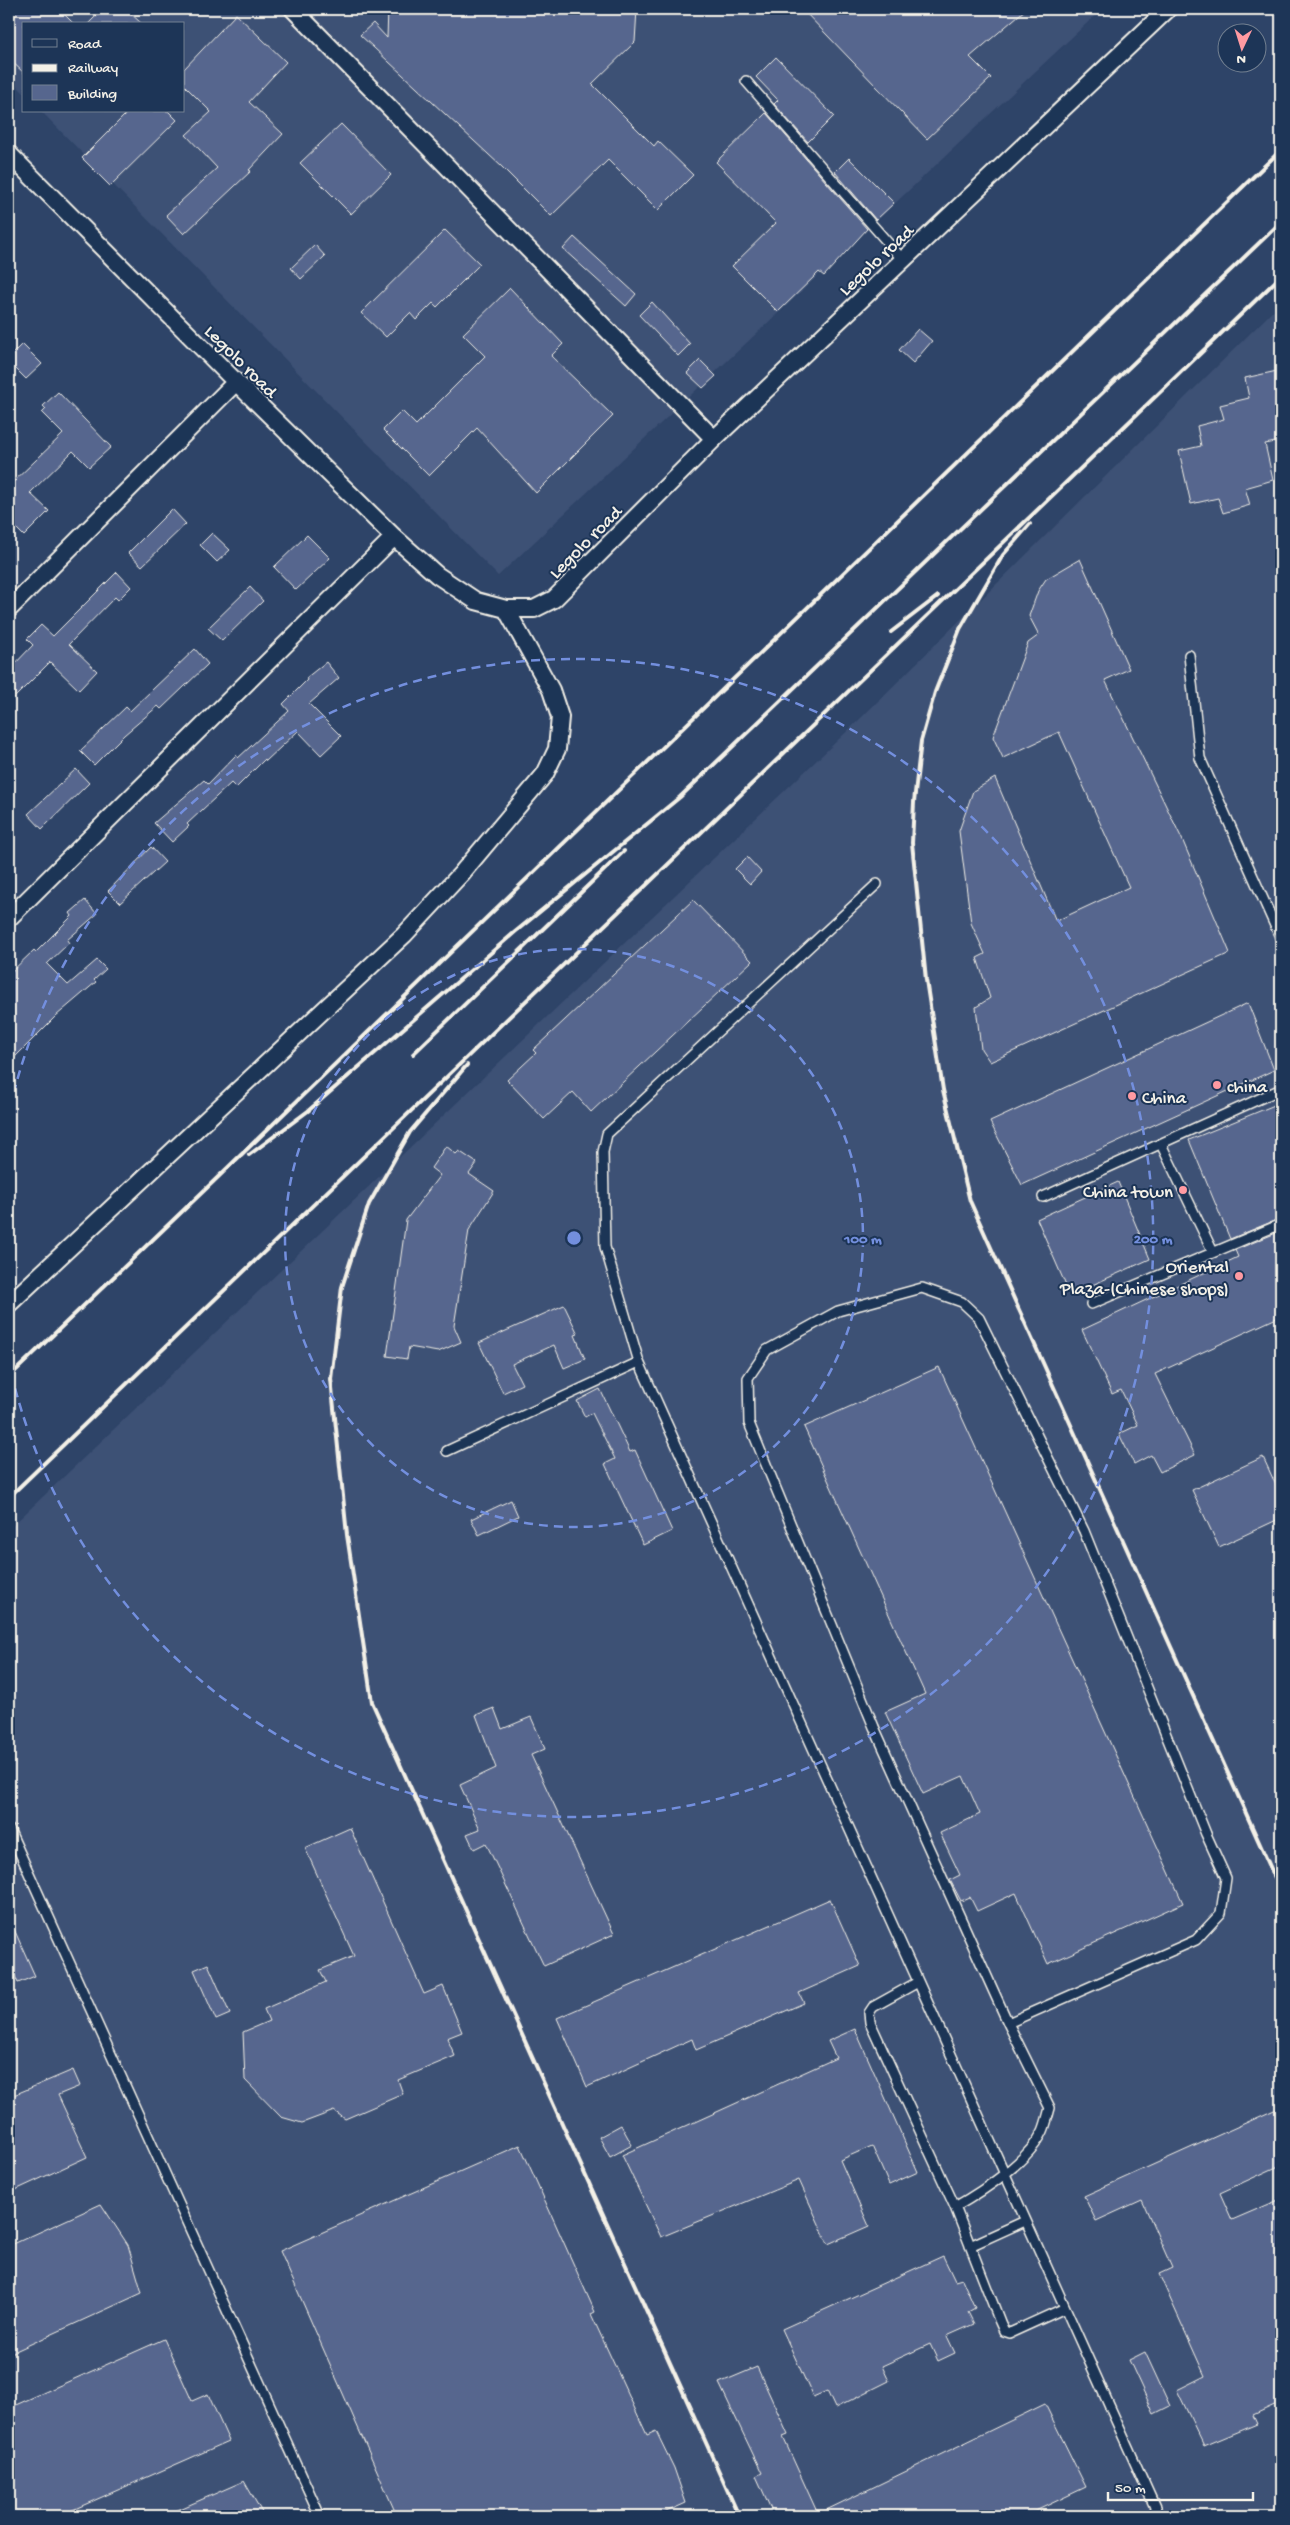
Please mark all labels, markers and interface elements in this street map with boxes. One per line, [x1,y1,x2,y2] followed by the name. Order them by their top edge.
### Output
[22,22,185,112] legend
[1218,22,1268,72] north arrow
[68,36,102,54] text: Road
[1236,50,1246,67] text: N
[68,60,119,78] text: Railway
[67,86,117,104] text: Building
[835,220,921,302] street label: Legolo road
[198,321,282,405] street label: Legolo road
[545,501,629,585] street label: Legolo road
[1227,1077,1269,1100] place label: china
[1211,1079,1223,1091] marker: china
[1142,1088,1188,1111] place label: China
[1126,1090,1138,1102] marker: China
[1083,1182,1173,1205] place label: China town
[1177,1184,1189,1196] marker: China town
[565,1229,583,1247] centre of rings
[843,1231,882,1249] text: 100 m
[1134,1231,1173,1249] text: 200 m
[1059,1257,1229,1302] place label: Oriental Plaza-(Chinese shops)
[1233,1270,1245,1282] marker: Oriental Plaza-(Chinese shops)
[1108,2470,1252,2502] scale bar
[1115,2480,1146,2498] text: 50 m

